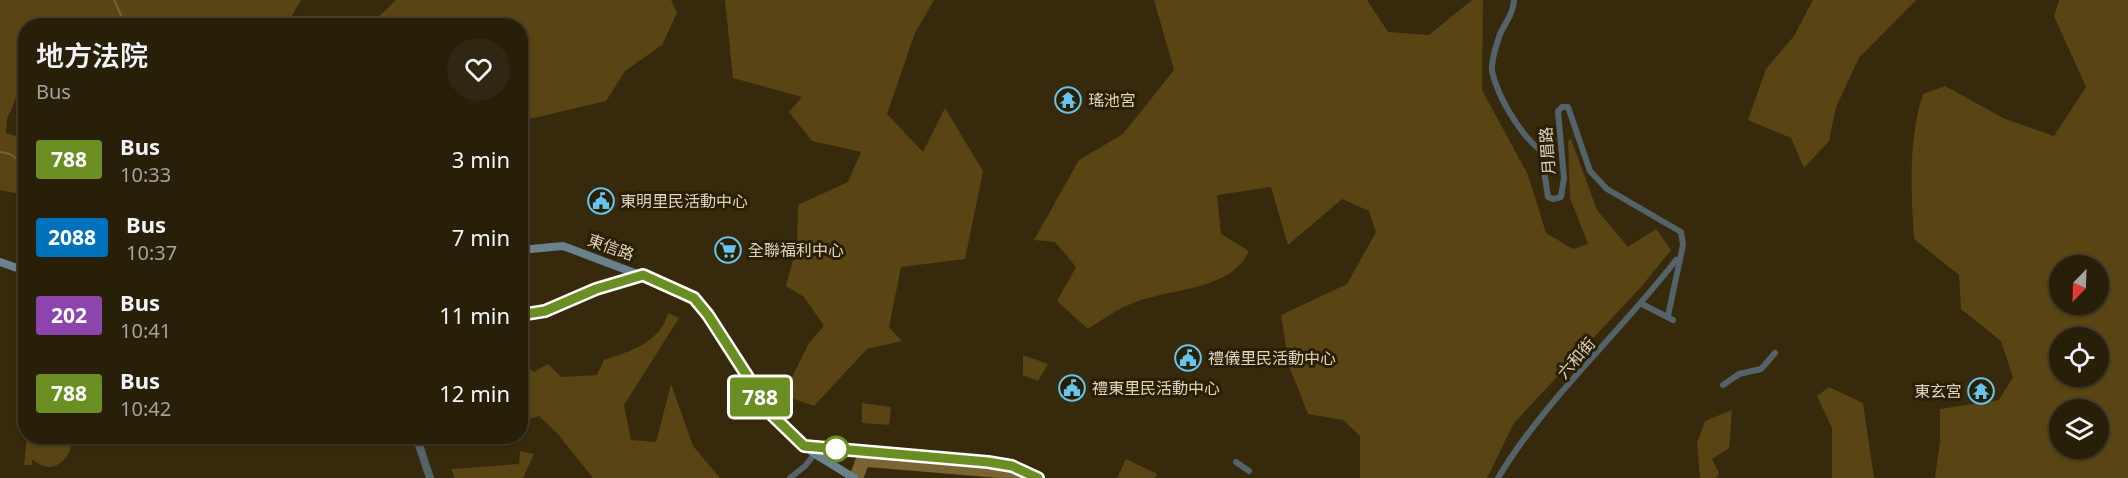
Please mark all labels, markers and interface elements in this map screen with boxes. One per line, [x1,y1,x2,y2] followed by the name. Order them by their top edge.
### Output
[36,36,148,74] text: 地方法院
[447,38,510,101] button: heart
[36,78,71,105] text: Bus
[1053,85,1083,115] temple icon: 瑤池宮
[1088,89,1136,111] place label: 瑤池宮
[1534,126,1560,176] street label: 月眉路
[120,131,160,161] text: Bus
[452,144,510,174] text: 3 min
[51,145,87,173] text: 788
[120,161,171,188] text: 10:33
[586,186,616,216] public building icon: 東明里民活動中心
[620,190,748,212] place label: 東明里民活動中心
[126,209,166,239] text: Bus
[452,222,510,252] text: 7 min
[48,223,96,251] text: 2088
[585,228,637,266] street label: 東信路
[713,235,743,265] supermarket icon: 全聯福利中心
[126,239,177,266] text: 10:37
[748,239,844,261] place label: 全聯福利中心
[2049,255,2109,315] north arrow
[2049,255,2109,459] map controls
[120,287,160,317] text: Bus
[439,300,510,330] text: 11 min
[51,301,87,329] text: 202
[120,317,171,344] text: 10:41
[2049,327,2109,387] button: locate
[1552,333,1600,383] street label: 六和街
[1173,343,1203,373] public building icon: 禮儀里民活動中心
[1208,347,1336,369] place label: 禮儀里民活動中心
[120,365,160,395] text: Bus
[1057,373,1087,403] public building icon: 禮東里民活動中心
[1966,376,1996,406] temple icon: 東玄宮
[1092,377,1220,399] place label: 禮東里民活動中心
[439,378,510,408] text: 12 min
[726,378,795,416] line badge: 788
[51,379,87,407] text: 788
[1914,380,1962,402] place label: 東玄宮
[742,383,778,411] text: 788
[120,395,171,422] text: 10:42
[2049,399,2109,459] button: layers
[823,436,849,462] unlabelled marker

